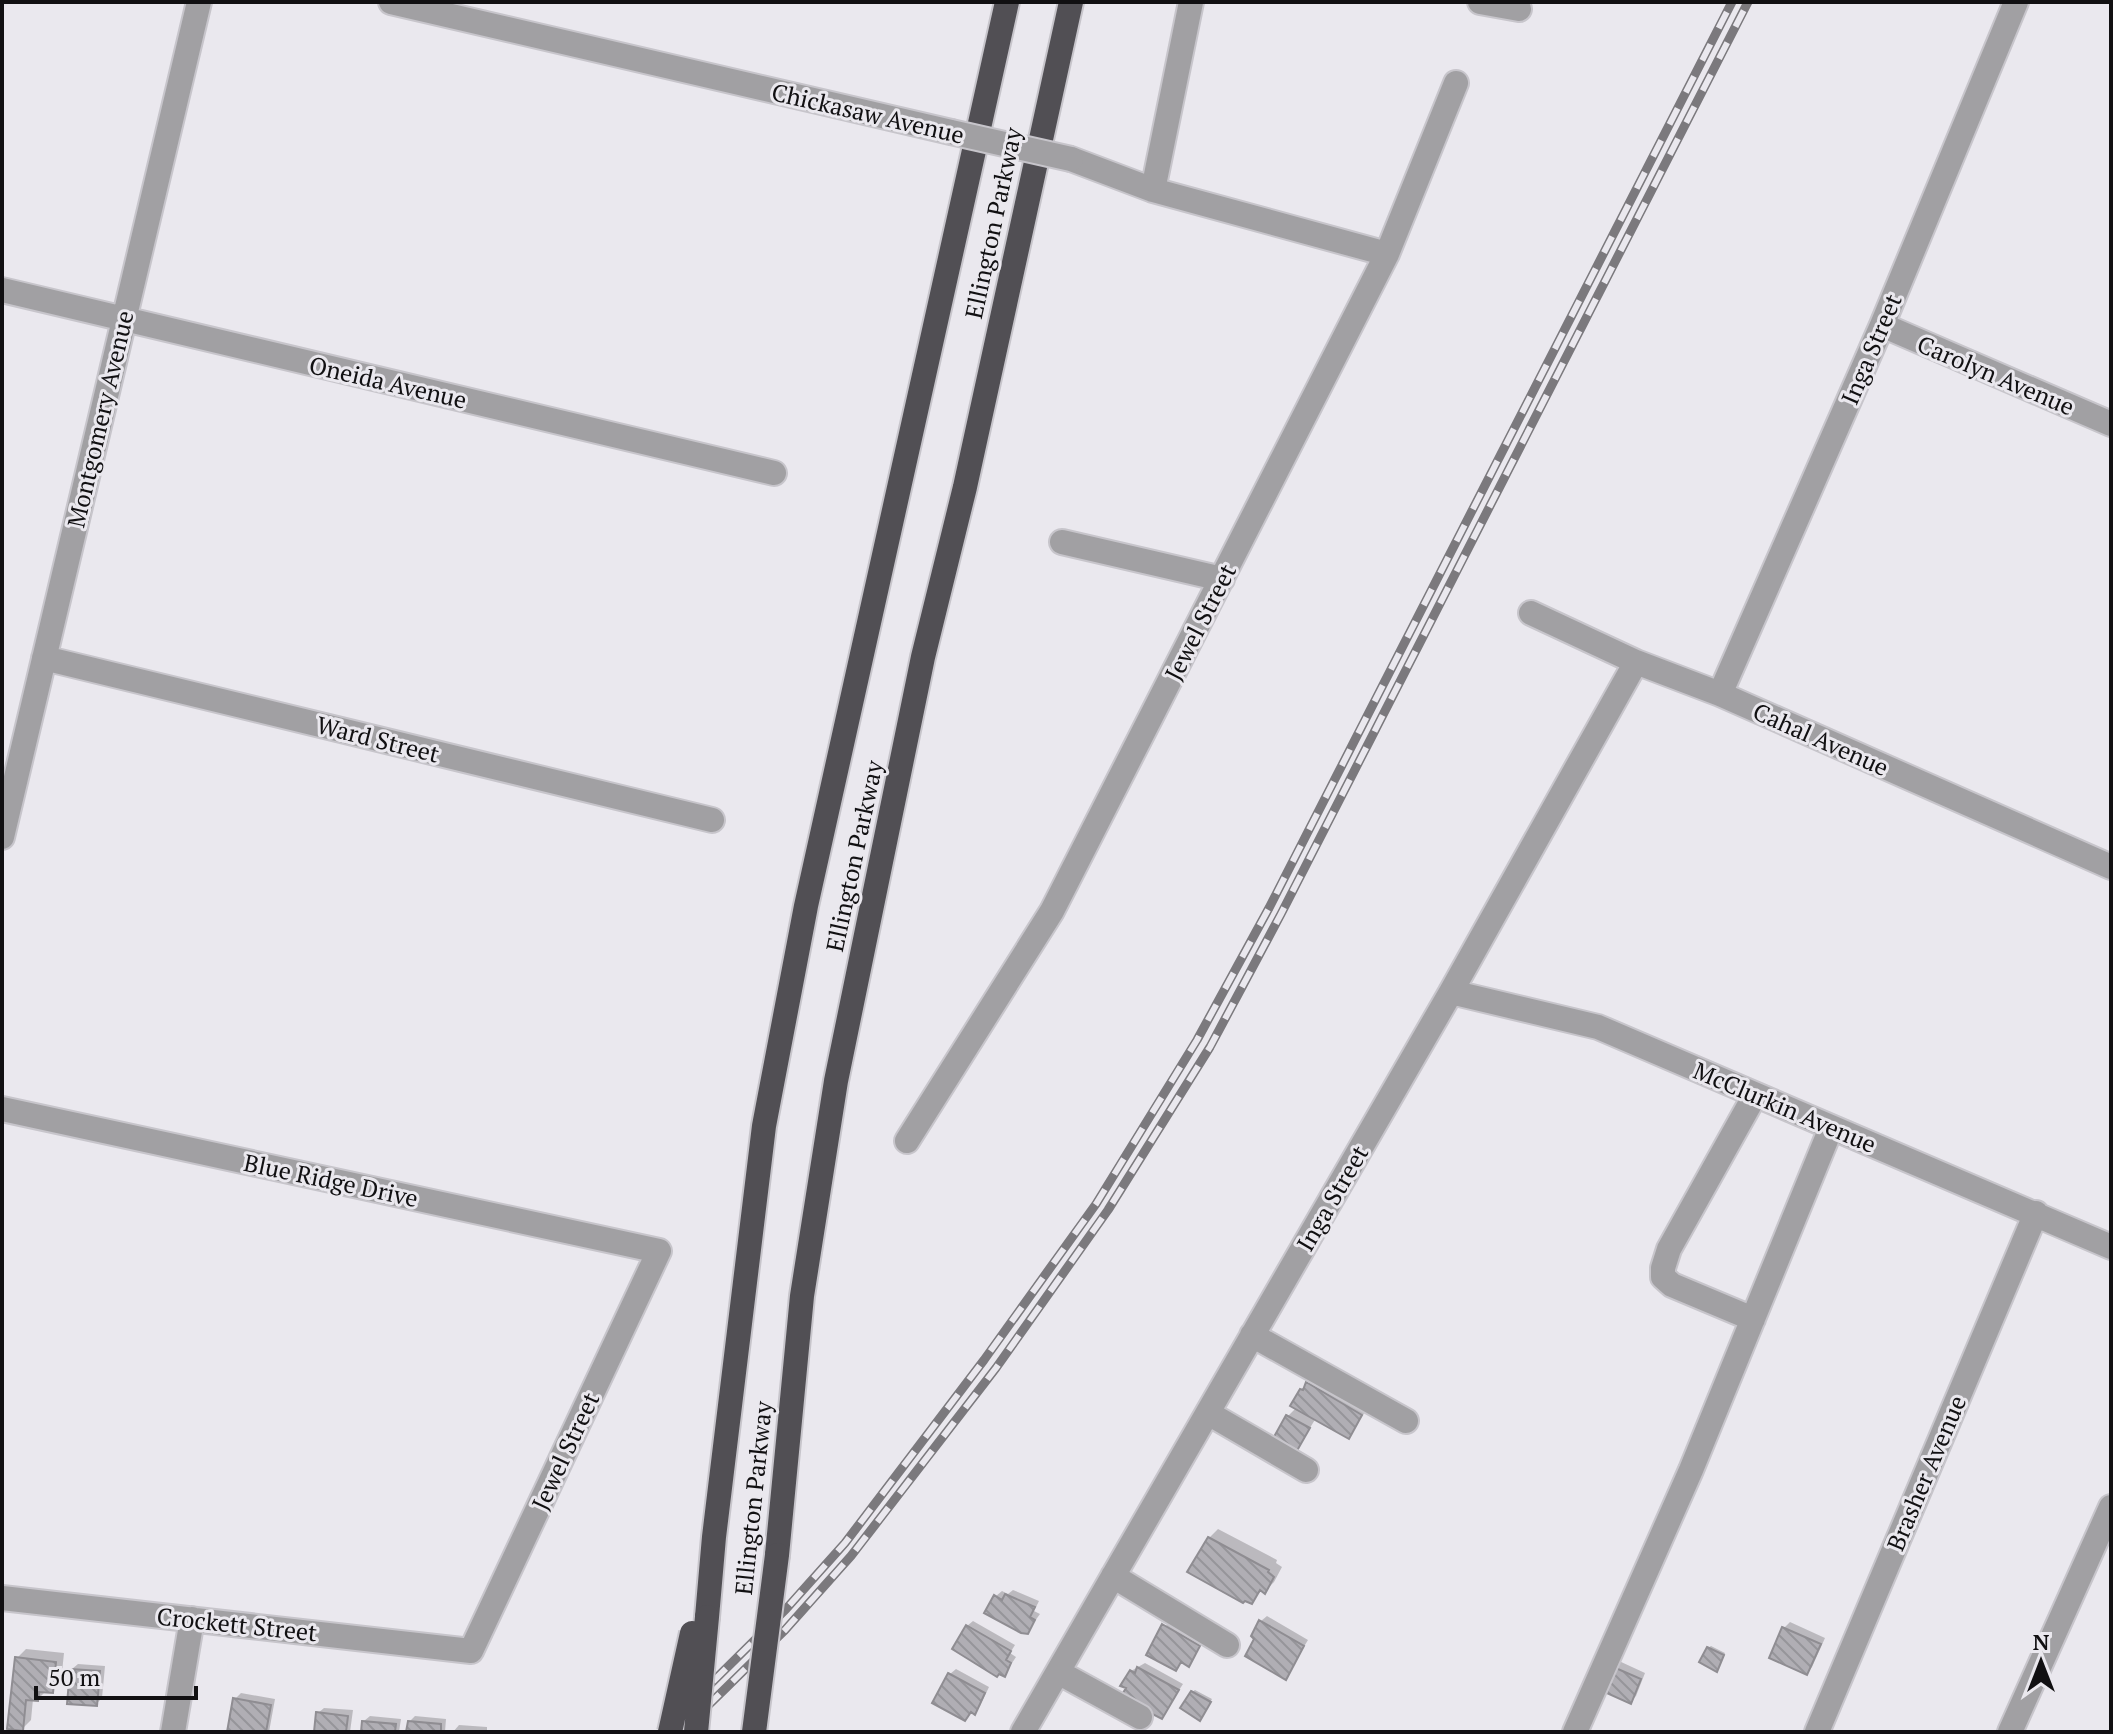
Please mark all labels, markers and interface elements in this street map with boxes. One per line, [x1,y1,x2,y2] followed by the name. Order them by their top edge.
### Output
[769,75,967,151] street label: Chickasaw Avenue
[957,124,1029,321] street label: Ellington Parkway
[1833,289,1909,409] street label: Inga Street
[59,307,141,531] street label: Montgomery Avenue
[1913,328,2079,422] street label: Carolyn Avenue
[306,348,470,416] street label: Oneida Avenue
[1157,558,1243,686] street label: Jewel Street
[1748,695,1894,783] street label: Cahal Avenue
[313,708,443,770] street label: Ward Street
[818,757,890,954] street label: Ellington Parkway
[1689,1054,1881,1160] street label: McClurkin Avenue
[1289,1139,1375,1257] street label: Inga Street
[241,1146,421,1214] street label: Blue Ridge Drive
[524,1387,606,1515] street label: Jewel Street
[1879,1390,1973,1556] street label: Brasher Avenue
[727,1399,779,1596] street label: Ellington Parkway
[155,1600,319,1648] street label: Crockett Street
[2001,1622,2081,1702] north arrow
[2033,1627,2050,1656] text: N
[36,1650,196,1700] scale bar
[48,1661,100,1693] text: 50 m

